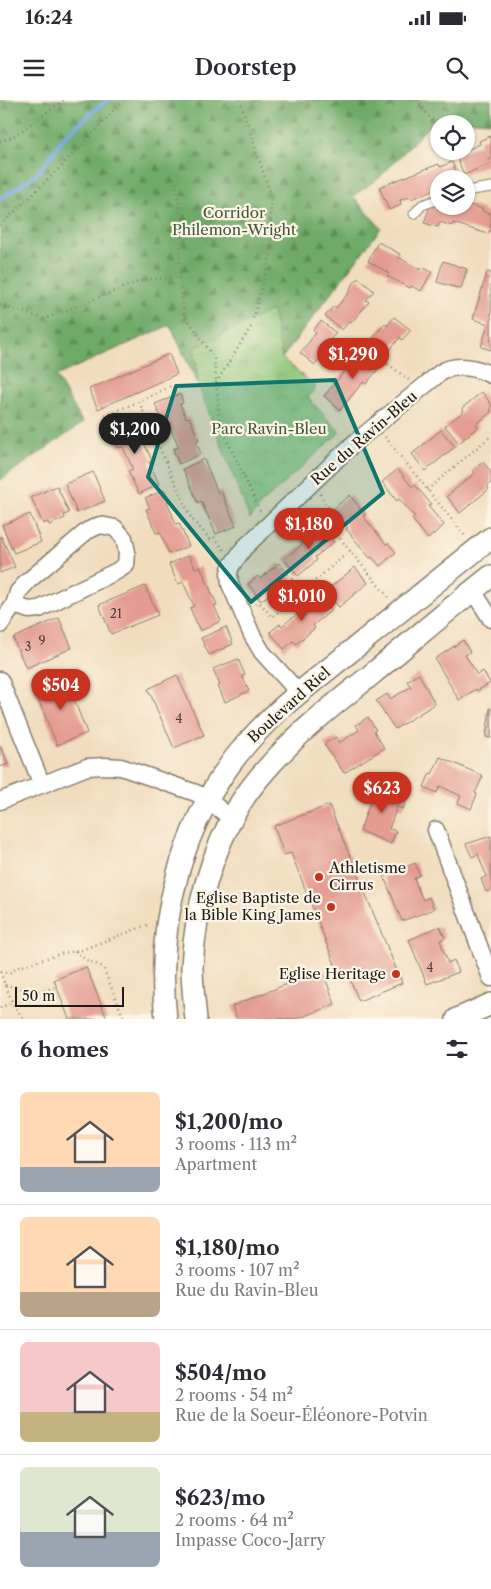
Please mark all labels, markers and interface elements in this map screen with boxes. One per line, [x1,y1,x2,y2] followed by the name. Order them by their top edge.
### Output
[25,6,73,29] text: 16:24
[20,54,48,82] icon: menu
[194,54,297,81] text: Doorstep
[443,54,471,82] icon: search
[430,115,475,215] map controls
[430,115,475,160] button: locate
[430,170,475,215] button: layers
[172,203,297,239] park label: Corridor Philemon-Wright
[312,338,394,380] pin: $1,290
[328,344,378,364] text: $1,290
[307,386,421,489] street label: Rue du Ravin-Bleu
[94,412,176,455] pin: $1,200
[110,419,160,439] text: $1,200
[211,419,327,438] park label: Parc Ravin-Bleu
[268,508,350,550] pin: $1,180
[285,514,333,534] text: $1,180
[261,580,343,622] pin: $1,010
[278,586,326,606] text: $1,010
[110,606,122,621] house number: 21
[38,633,46,648] house number: 9
[25,639,31,654] house number: 3
[243,662,334,747] street label: Boulevard Riel
[31,668,91,711] pin: $504
[42,675,80,695] text: $504
[176,711,183,726] house number: 4
[352,772,412,814] pin: $623
[364,778,401,798] text: $623
[328,858,406,894] place label: Athletisme Cirrus
[313,871,325,883] marker: Athletisme Cirrus
[184,888,321,924] place label: Eglise Baptiste de la Bible King James
[325,901,337,913] marker: Eglise Baptiste de la Bible King James
[427,960,434,975] house number: 4
[279,964,386,983] place label: Eglise Heritage
[390,968,402,980] marker: Eglise Heritage
[15,984,124,1007] scale bar
[22,987,55,1005] text: 50 m
[443,1035,471,1063] icon: filters
[20,1037,109,1062] text: 6 homes
[175,1109,283,1134] text: $1,200/mo
[60,1112,120,1172] icon: home
[175,1134,297,1154] text: 3 rooms · 113 m²
[175,1154,257,1174] text: Apartment
[175,1235,280,1260] text: $1,180/mo
[60,1237,120,1297] icon: home
[175,1260,300,1280] text: 3 rooms · 107 m²
[175,1280,319,1300] text: Rue du Ravin-Bleu
[175,1360,266,1385] text: $504/mo
[60,1362,120,1422] icon: home
[175,1385,293,1405] text: 2 rooms · 54 m²
[175,1405,428,1425] text: Rue de la Soeur-Éléonore-Potvin
[175,1485,265,1510] text: $623/mo
[60,1487,120,1547] icon: home
[175,1510,294,1530] text: 2 rooms · 64 m²
[175,1530,325,1550] text: Impasse Coco-Jarry

